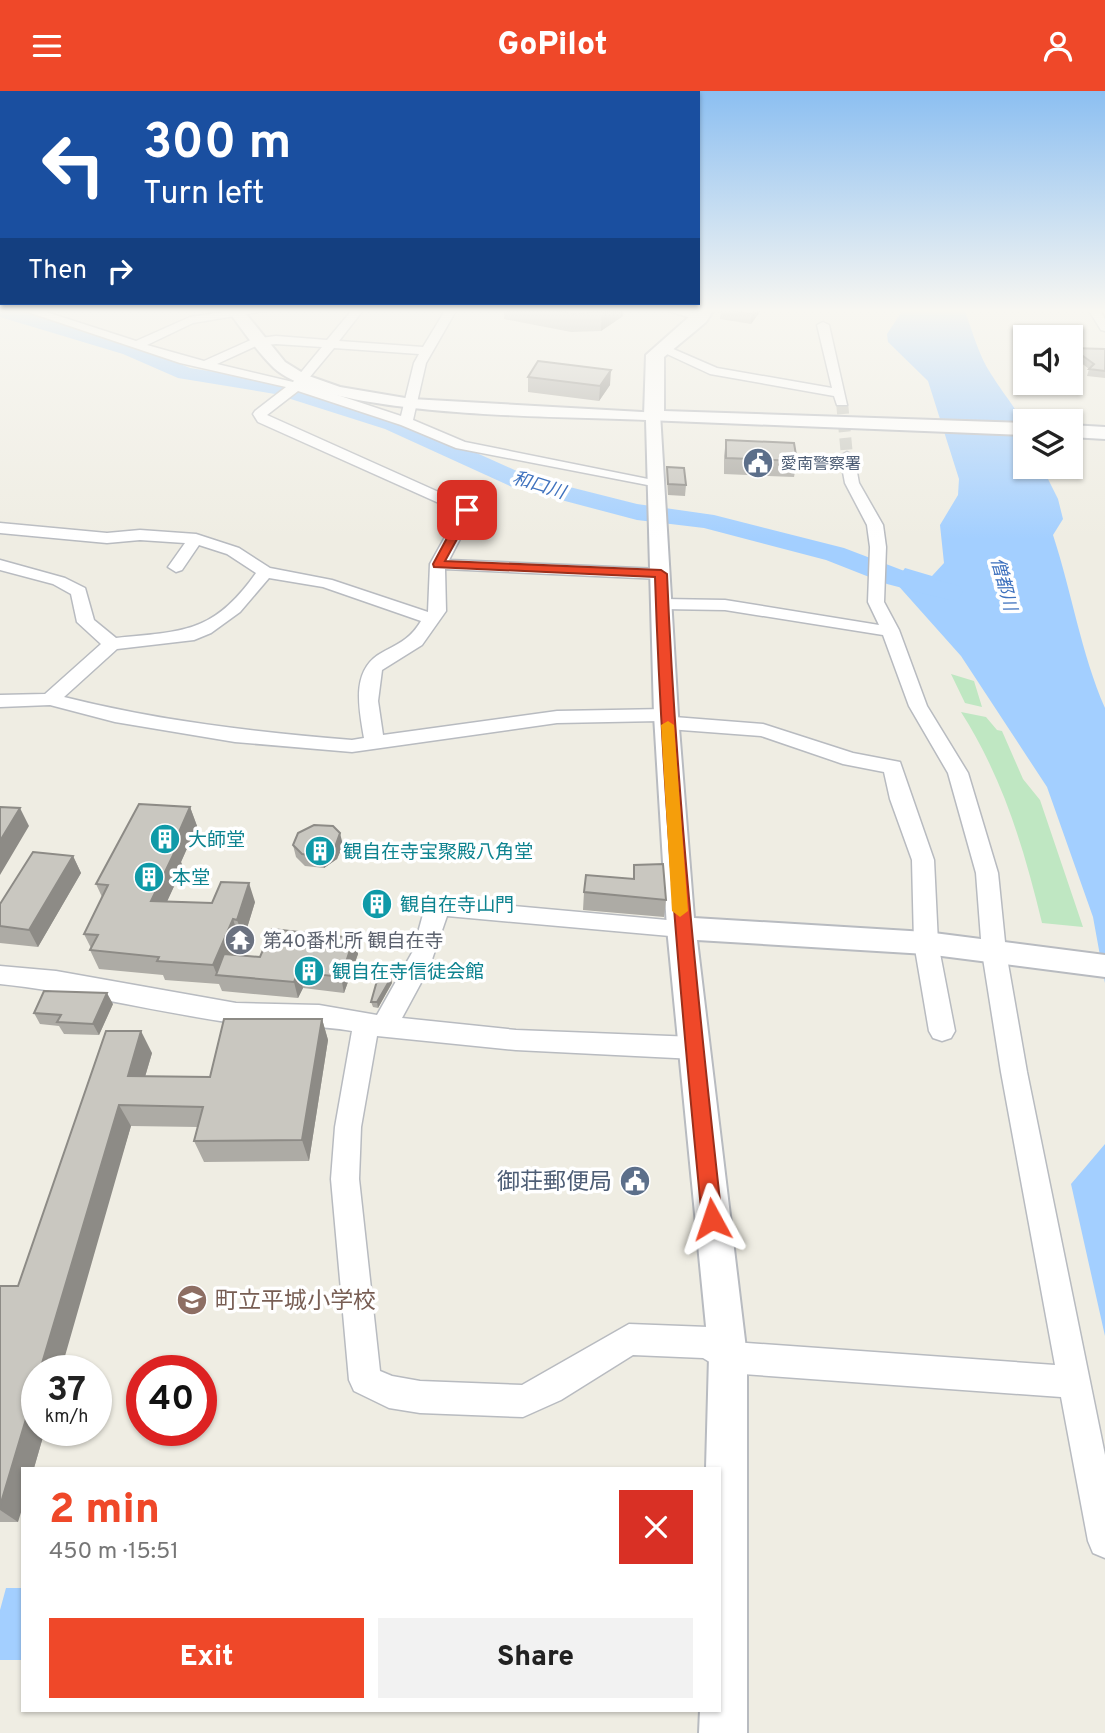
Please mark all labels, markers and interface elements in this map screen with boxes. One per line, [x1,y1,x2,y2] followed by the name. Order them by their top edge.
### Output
[497,26,608,66] text: GoPilot
[28,27,66,65] icon: menu
[1039,27,1077,65] icon: person
[143,114,291,176] text: 300 m
[28,119,119,210] icon: left
[143,175,264,215] text: Turn left
[101,252,139,290] icon: right
[28,255,87,288] text: Then
[1013,325,1083,479] map controls
[1013,325,1083,395] button: sound
[1013,409,1083,479] button: layers
[741,446,775,480] public building icon: 愛南警察署
[781,455,861,475] place label: 愛南警察署
[509,468,570,506] water label: 和口川
[437,480,497,540] pin
[448,491,486,529] icon: arrive
[984,555,1021,615] water label: 僧都川
[148,822,182,856] building icon: 大師堂
[188,829,245,853] place label: 大師堂
[303,834,337,868] building icon: 観自在寺宝聚殿八角堂
[343,841,533,865] place label: 観自在寺宝聚殿八角堂
[132,860,166,894] building icon: 本堂
[172,867,210,891] place label: 本堂
[360,887,394,921] building icon: 観自在寺山門
[400,894,514,918] place label: 観自在寺山門
[223,923,257,957] temple icon: 第40番札所 観自在寺
[263,930,443,954] place label: 第40番札所 観自在寺
[292,954,326,988] building icon: 観自在寺信徒会館
[332,961,484,985] place label: 観自在寺信徒会館
[618,1164,652,1198] public building icon: 御荘郵便局
[497,1169,612,1198] place label: 御荘郵便局
[675,1182,749,1256] position arrow
[175,1283,209,1317] school or university icon: 町立平城小学校
[215,1288,376,1317] place label: 町立平城小学校
[126,1355,217,1446] speed limit sign: 40
[47,1369,86,1413] text: 37
[45,1406,88,1429] text: km/h
[49,1485,160,1538] text: 2 min
[619,1490,693,1564] button: close
[49,1538,179,1567] text: 450 m · 15:51
[49,1618,364,1698] button: Exit
[378,1618,693,1698] button: Share

